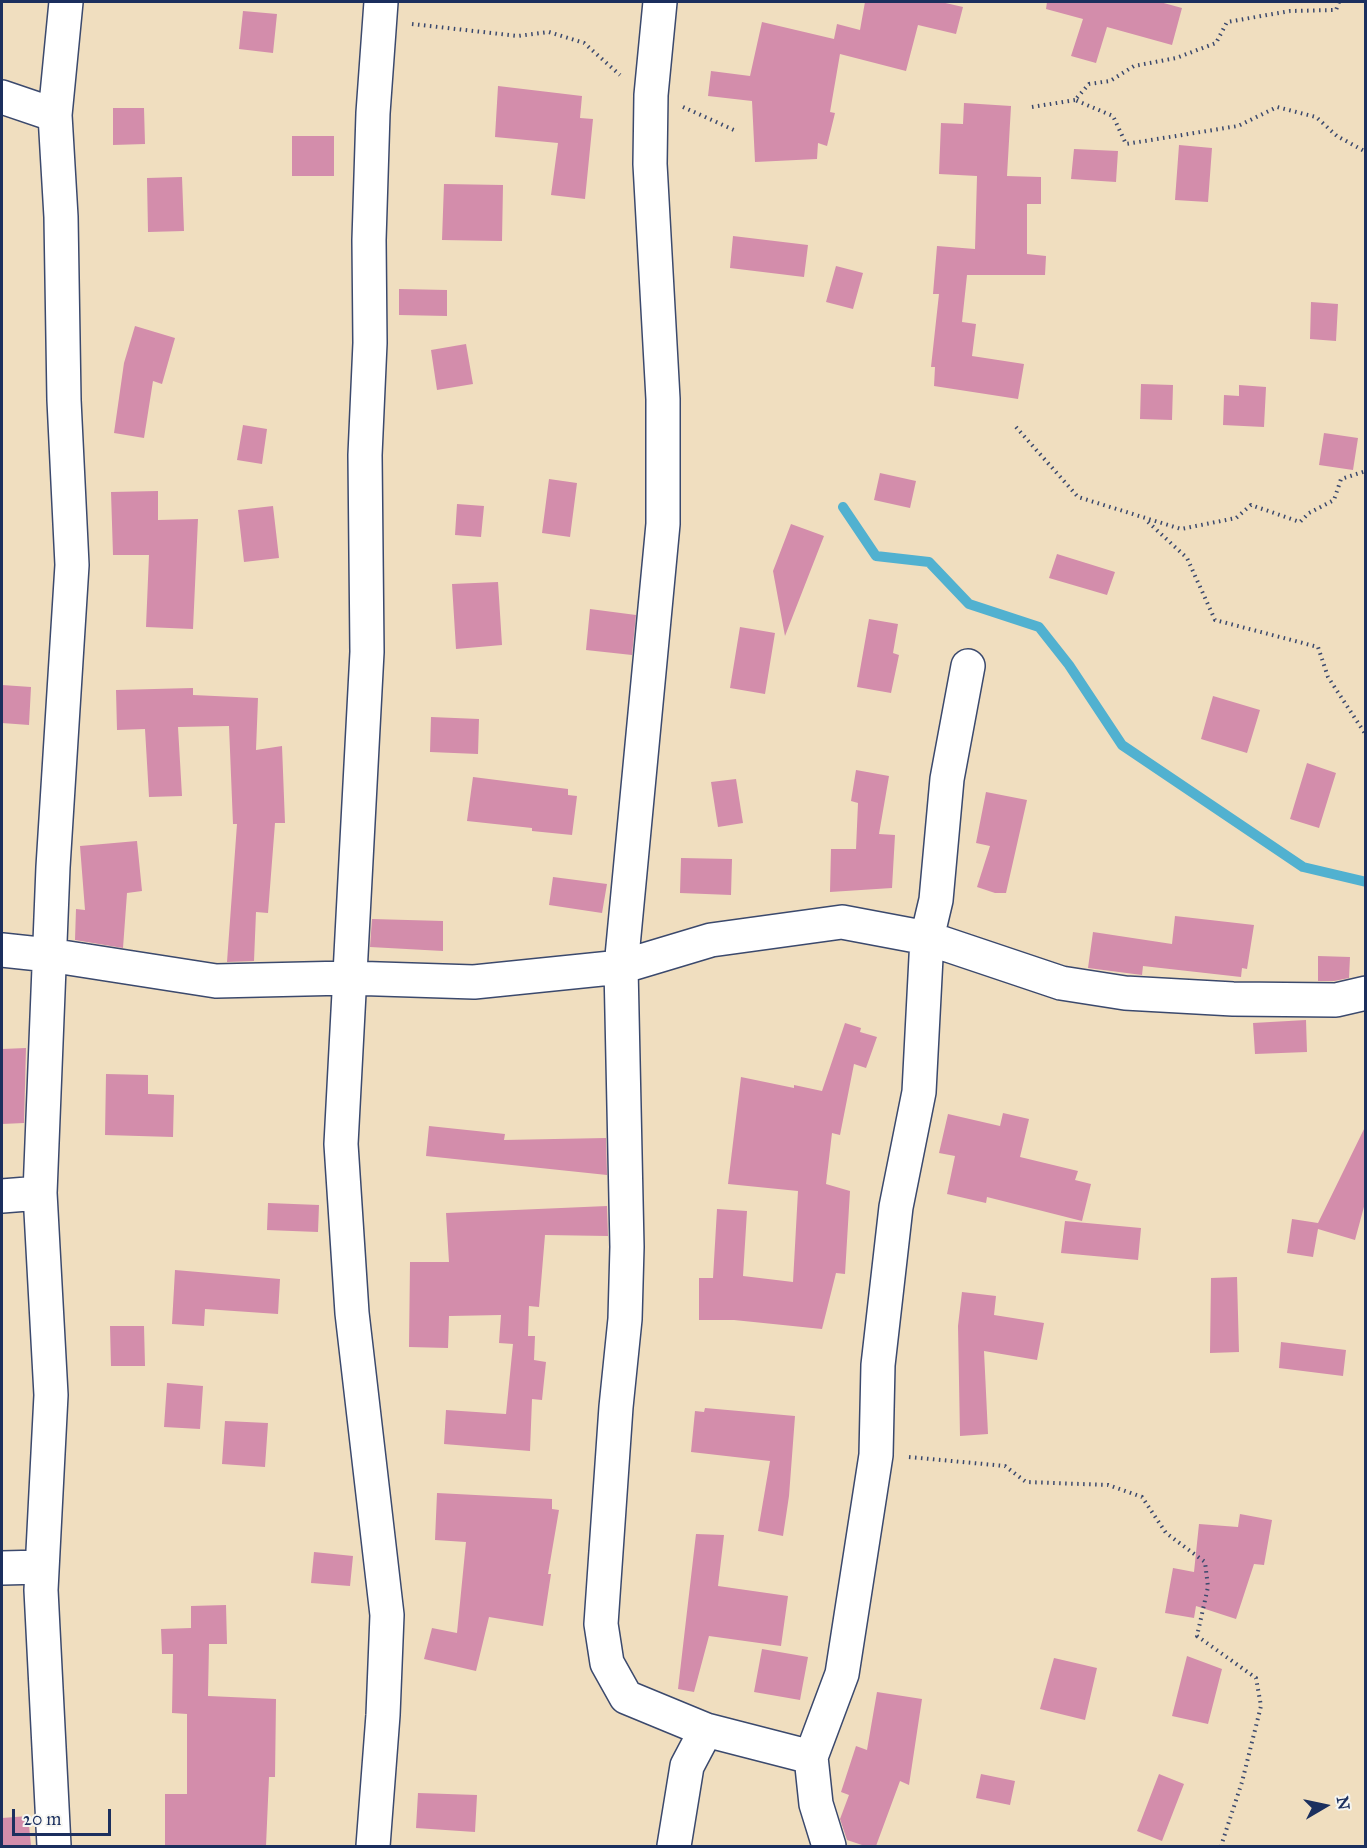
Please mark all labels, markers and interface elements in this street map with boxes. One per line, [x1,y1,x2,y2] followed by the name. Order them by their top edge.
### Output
[1295,1776,1355,1836] north arrow
[1333,1795,1354,1811] text: N
[15,1797,114,1835] scale bar
[23,1808,61,1830] text: 20 m

